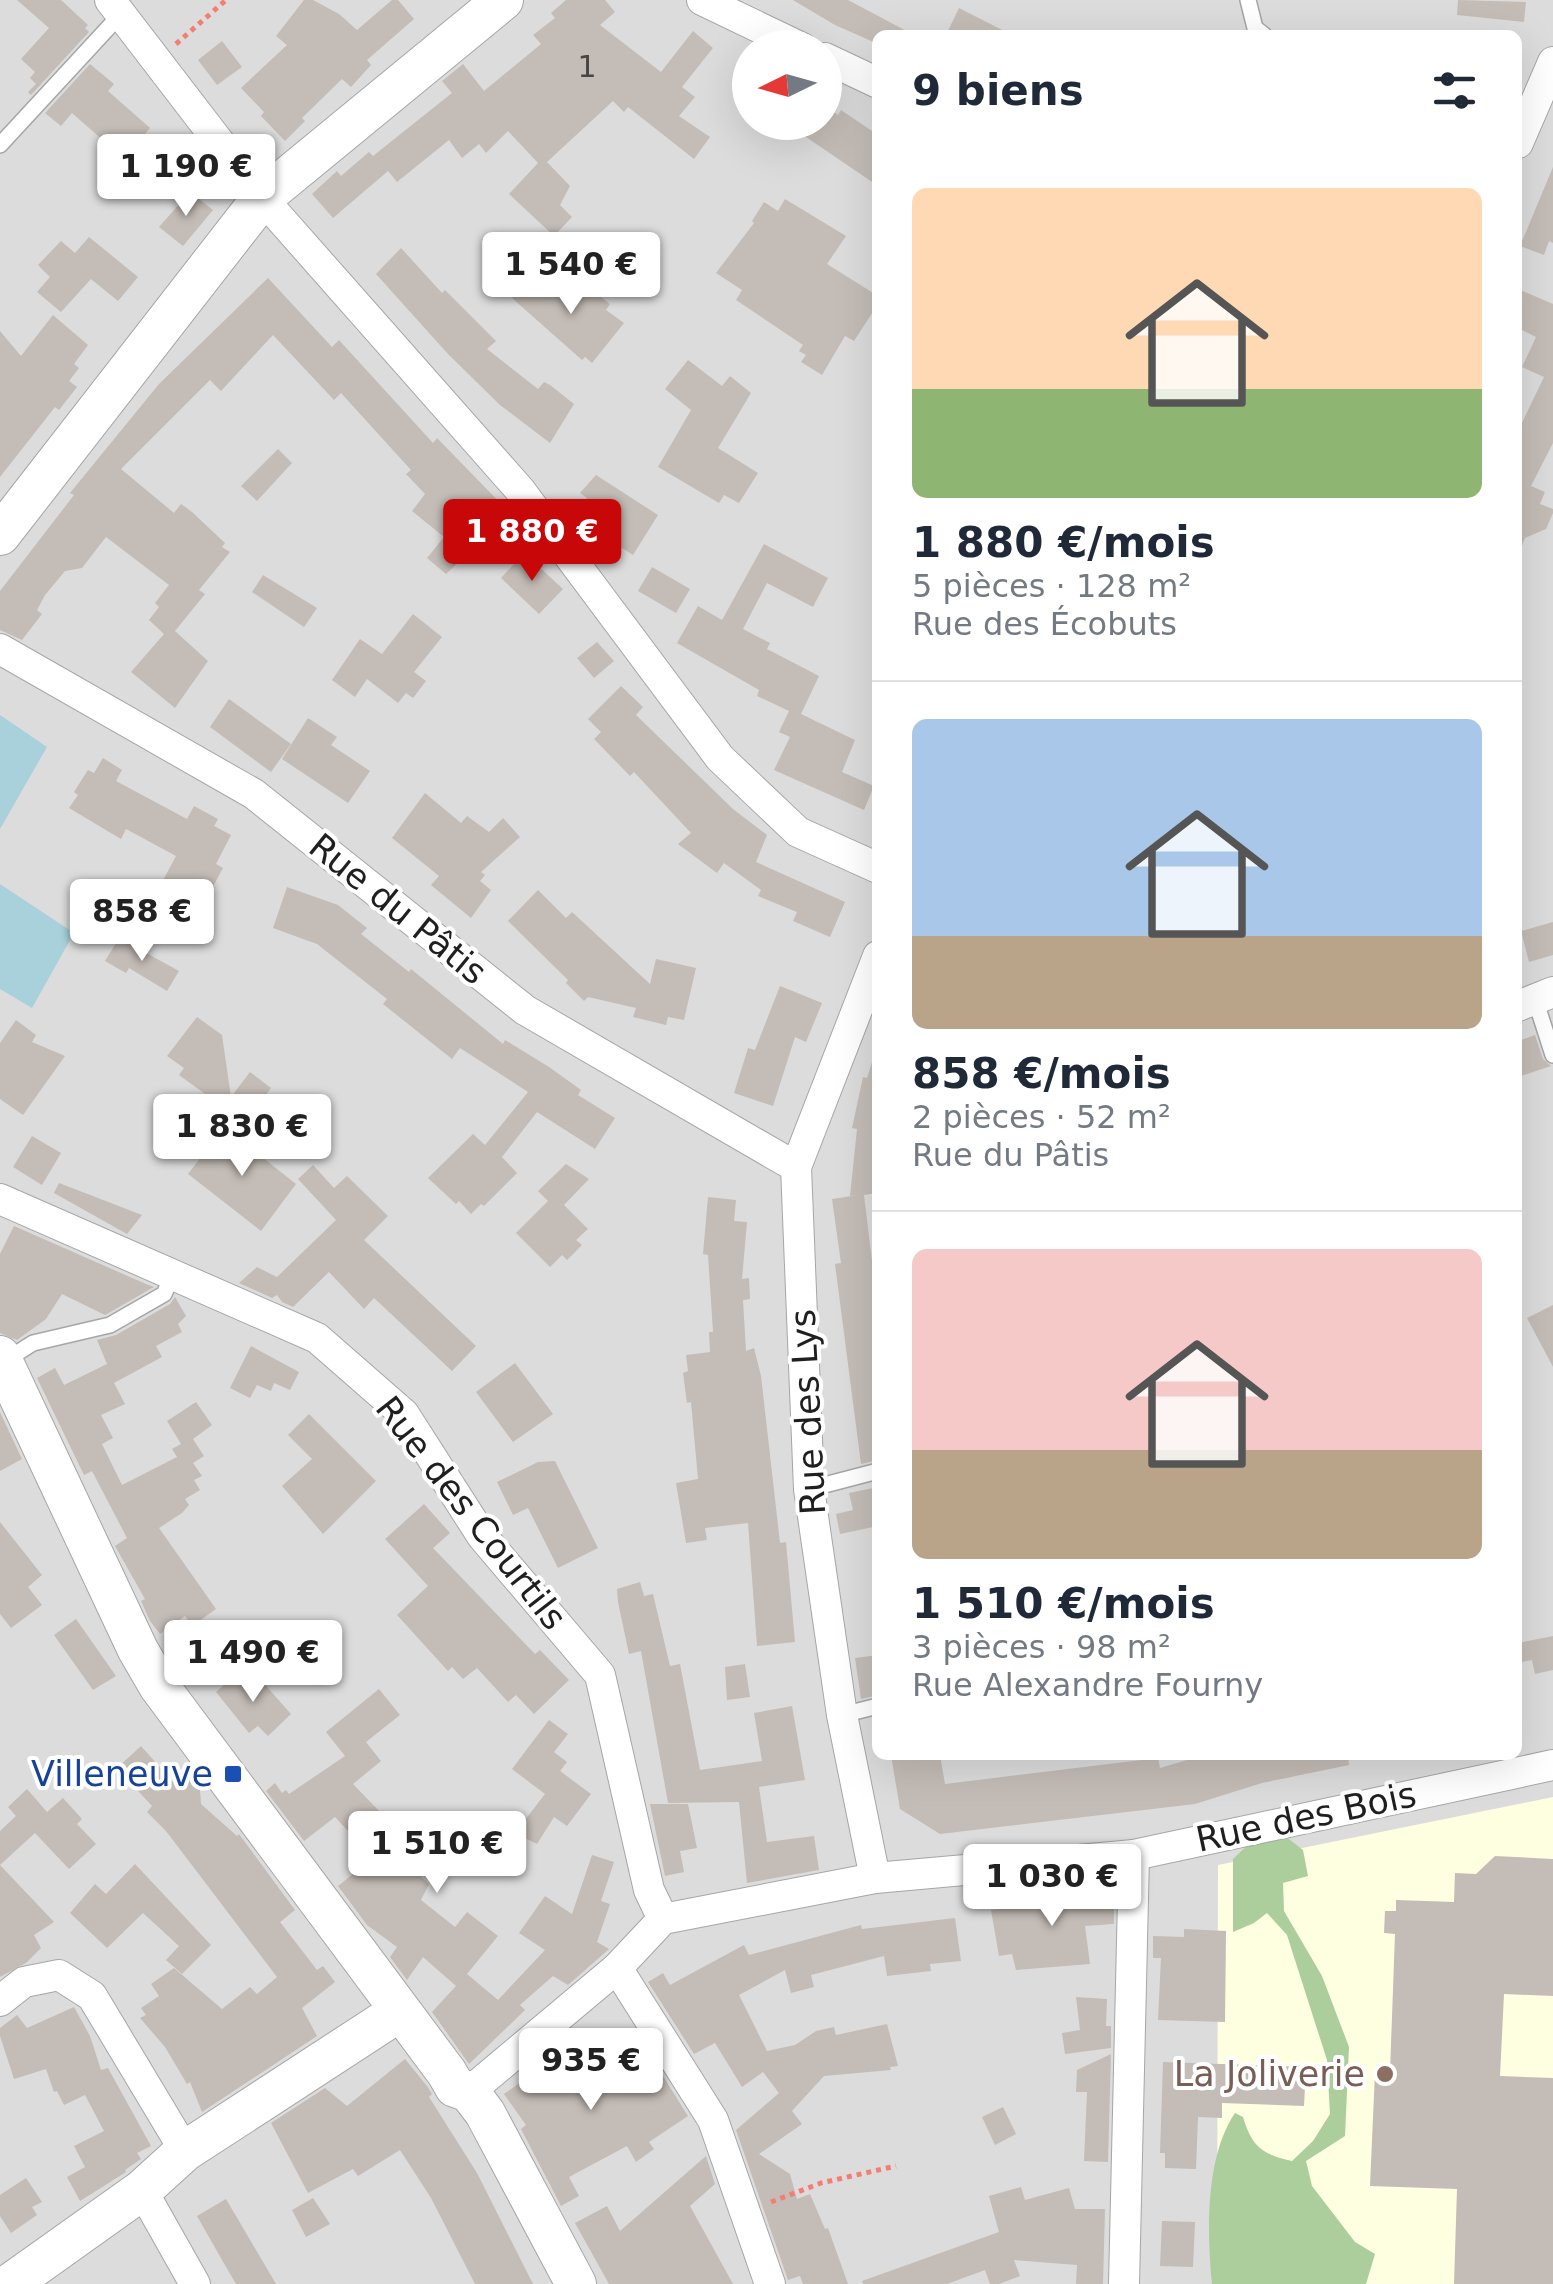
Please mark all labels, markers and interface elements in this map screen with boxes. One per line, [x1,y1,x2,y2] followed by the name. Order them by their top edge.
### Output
[732,30,842,140] north arrow
[732,30,842,140] map controls
[577,49,597,84] house number: 1
[1427,63,1482,118] icon: filters
[912,66,1084,115] text: 9 biens
[94,134,278,219] pin: 1 190 €
[119,147,253,185] text: 1 190 €
[479,232,663,317] pin: 1 540 €
[504,245,638,283] text: 1 540 €
[1107,253,1287,433] icon: home
[440,499,624,584] pin: 1 880 €
[465,512,599,550] text: 1 880 €
[912,518,1215,567] text: 1 880 €/mois
[912,567,1191,605] text: 5 pièces · 128 m²
[912,605,1177,643] text: Rue des Écobuts
[1107,784,1287,964] icon: home
[302,826,494,992] street label: Rue du Pâtis
[72,879,212,964] pin: 858 €
[92,892,192,930] text: 858 €
[912,1049,1171,1098] text: 858 €/mois
[150,1094,334,1179] pin: 1 830 €
[912,1098,1171,1136] text: 2 pièces · 52 m²
[175,1107,309,1145] text: 1 830 €
[912,1136,1109,1174] text: Rue du Pâtis
[783,1308,833,1516] street label: Rue des Lys
[1107,1314,1287,1494] icon: home
[368,1389,574,1637] street label: Rue des Courtils
[912,1579,1215,1628] text: 1 510 €/mois
[161,1620,345,1705] pin: 1 490 €
[912,1628,1171,1666] text: 3 pièces · 98 m²
[186,1633,320,1671] text: 1 490 €
[912,1666,1263,1704] text: Rue Alexandre Fourny
[31,1754,213,1794] place label: Villeneuve
[222,1763,244,1785] marker: Villeneuve
[1192,1774,1420,1860] street label: Rue des Bois
[345,1811,529,1896] pin: 1 510 €
[370,1824,504,1862] text: 1 510 €
[960,1844,1144,1929] pin: 1 030 €
[985,1857,1119,1895] text: 1 030 €
[521,2028,661,2113] pin: 935 €
[541,2041,641,2079] text: 935 €
[1174,2054,1365,2094] place label: La Joliverie
[1374,2063,1396,2085] marker: La Joliverie

